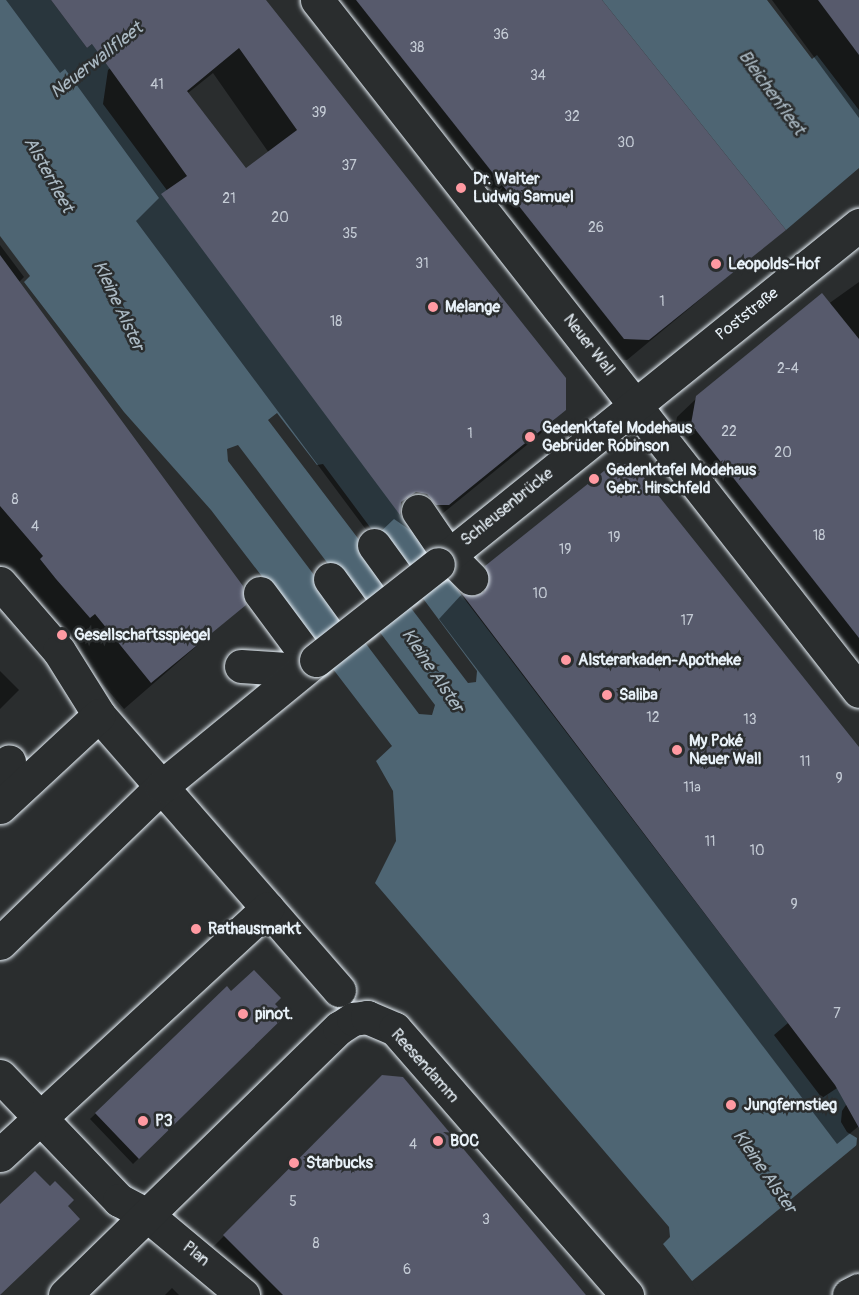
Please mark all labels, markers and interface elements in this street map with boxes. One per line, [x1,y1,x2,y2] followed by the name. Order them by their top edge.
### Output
[47,18,147,104] water label: Neuerwallfleet
[493,27,509,43] house number: 36
[410,40,424,56] house number: 38
[733,46,809,140] water label: Bleichenfleet
[530,68,546,84] house number: 34
[150,77,164,93] house number: 41
[311,105,327,121] house number: 39
[564,109,580,125] house number: 32
[18,133,78,217] water label: Alsterfleet
[617,135,635,151] house number: 30
[341,158,357,174] house number: 37
[473,169,574,207] place label: Dr. Walter Ludwig Samuel
[454,181,468,195] marker: Dr. Walter Ludwig Samuel
[222,191,236,207] house number: 21
[271,210,289,226] house number: 20
[588,220,604,236] house number: 26
[342,226,358,242] house number: 35
[728,254,821,274] place label: Leopolds-Hof
[415,256,429,272] house number: 31
[709,257,723,271] marker: Leopolds-Hof
[88,258,148,354] water label: Kleine Alster
[712,284,782,344] street label: Poststraße
[659,294,665,310] house number: 1
[445,297,500,317] place label: Melange
[426,300,440,314] marker: Melange
[559,311,619,379] street label: Neuer Wall
[330,314,342,330] house number: 18
[777,361,799,377] house number: 2-4
[542,418,692,456] place label: Gedenktafel Modehaus Gebrüder Robinson
[721,424,737,440] house number: 22
[467,426,473,442] house number: 1
[523,430,537,444] marker: Gedenktafel Modehaus Gebrüder Robinson
[774,445,792,461] house number: 20
[606,460,756,498] place label: Gedenktafel Modehaus Gebr. Hirschfeld
[457,464,557,550] street label: Schleusenbrücke
[587,472,601,486] marker: Gedenktafel Modehaus Gebr. Hirschfeld
[11,492,19,508] house number: 8
[31,519,39,535] house number: 4
[813,528,825,544] house number: 18
[608,530,620,546] house number: 19
[559,542,571,558] house number: 19
[532,586,548,602] house number: 10
[681,613,693,629] house number: 17
[74,625,211,645] place label: Gesellschaftsspiegel
[396,625,468,717] water label: Kleine Alster
[55,628,69,642] marker: Gesellschaftsspiegel
[578,650,741,670] place label: Alsterarkaden-Apotheke
[559,653,573,667] marker: Alsterarkaden-Apotheke
[619,685,658,705] place label: Saliba
[600,688,614,702] marker: Saliba
[646,710,660,726] house number: 12
[743,712,757,728] house number: 13
[689,731,762,769] place label: My Poké Neuer Wall
[670,743,684,757] marker: My Poké Neuer Wall
[800,754,810,770] house number: 11
[835,771,843,787] house number: 9
[683,780,701,796] house number: 11a
[705,834,715,850] house number: 11
[749,843,765,859] house number: 10
[790,897,798,913] house number: 9
[208,919,301,939] place label: Rathausmarkt
[189,922,203,936] marker: Rathausmarkt
[255,1004,293,1024] place label: pinot.
[833,1006,841,1022] house number: 7
[236,1007,250,1021] marker: pinot.
[387,1025,463,1107] street label: Reesendamm
[744,1095,837,1115] place label: Jungfernstieg
[722,1096,740,1114] marker: Jungfernstieg
[155,1111,173,1131] place label: P3
[136,1114,150,1128] marker: P3
[727,1126,801,1218] water label: Kleine Alster
[450,1131,479,1151] place label: BOC
[431,1134,445,1148] marker: BOC
[409,1137,417,1153] house number: 4
[306,1153,373,1173] place label: Starbucks
[287,1156,301,1170] marker: Starbucks
[289,1194,297,1210] house number: 5
[482,1212,490,1228] house number: 3
[312,1236,320,1252] house number: 8
[179,1238,213,1270] street label: Plan
[403,1262,411,1278] house number: 6

